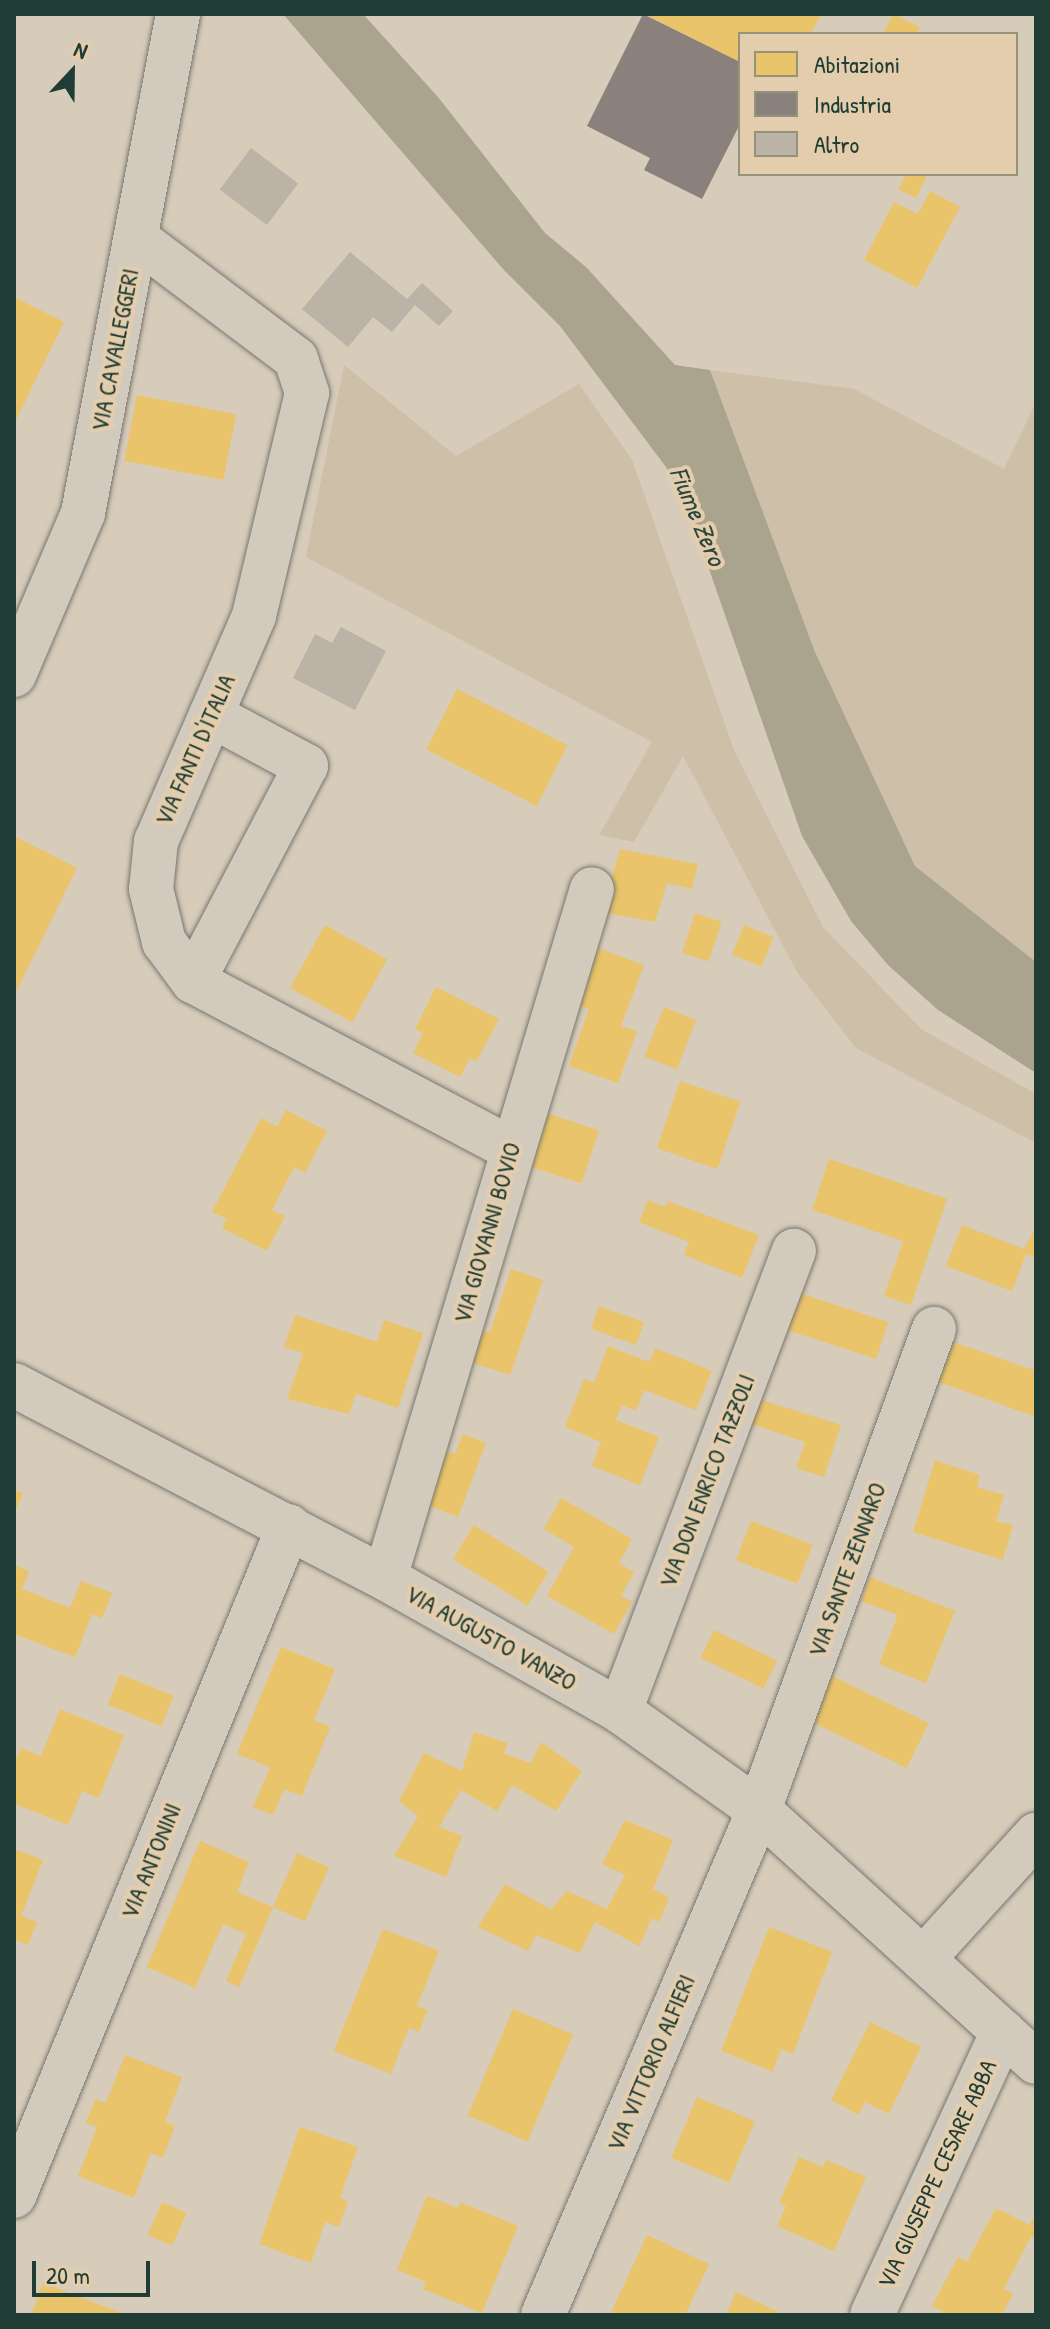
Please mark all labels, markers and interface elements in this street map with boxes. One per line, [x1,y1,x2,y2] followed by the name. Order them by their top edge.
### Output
[32,32,112,112] north arrow
[738,32,1018,176] legend
[70,34,92,66] text: N
[814,48,900,80] text: Abitazioni
[814,88,891,120] text: Industria
[814,128,859,160] text: Altro
[85,266,145,434] street label: VIA CAVALLEGGERI
[663,462,733,570] water label: Fiume Zero
[149,670,241,830] street label: VIA FANTI D'ITALIA
[447,1139,527,1327] street label: VIA GIOVANNI BOVIO
[653,1370,761,1592] street label: VIA DON ENRICO TAZZOLI
[802,1479,892,1661] street label: VIA SANTE ZENNARO
[401,1579,581,1697] street label: VIA AUGUSTO VANZO
[115,1799,187,1923] street label: VIA ANTONINI
[601,1970,701,2156] street label: VIA VITTORIO ALFIERI
[871,2055,1003,2293] street label: VIA GIUSEPPE CESARE ABBA
[36,2245,154,2295] scale bar
[46,2259,90,2291] text: 20 m

